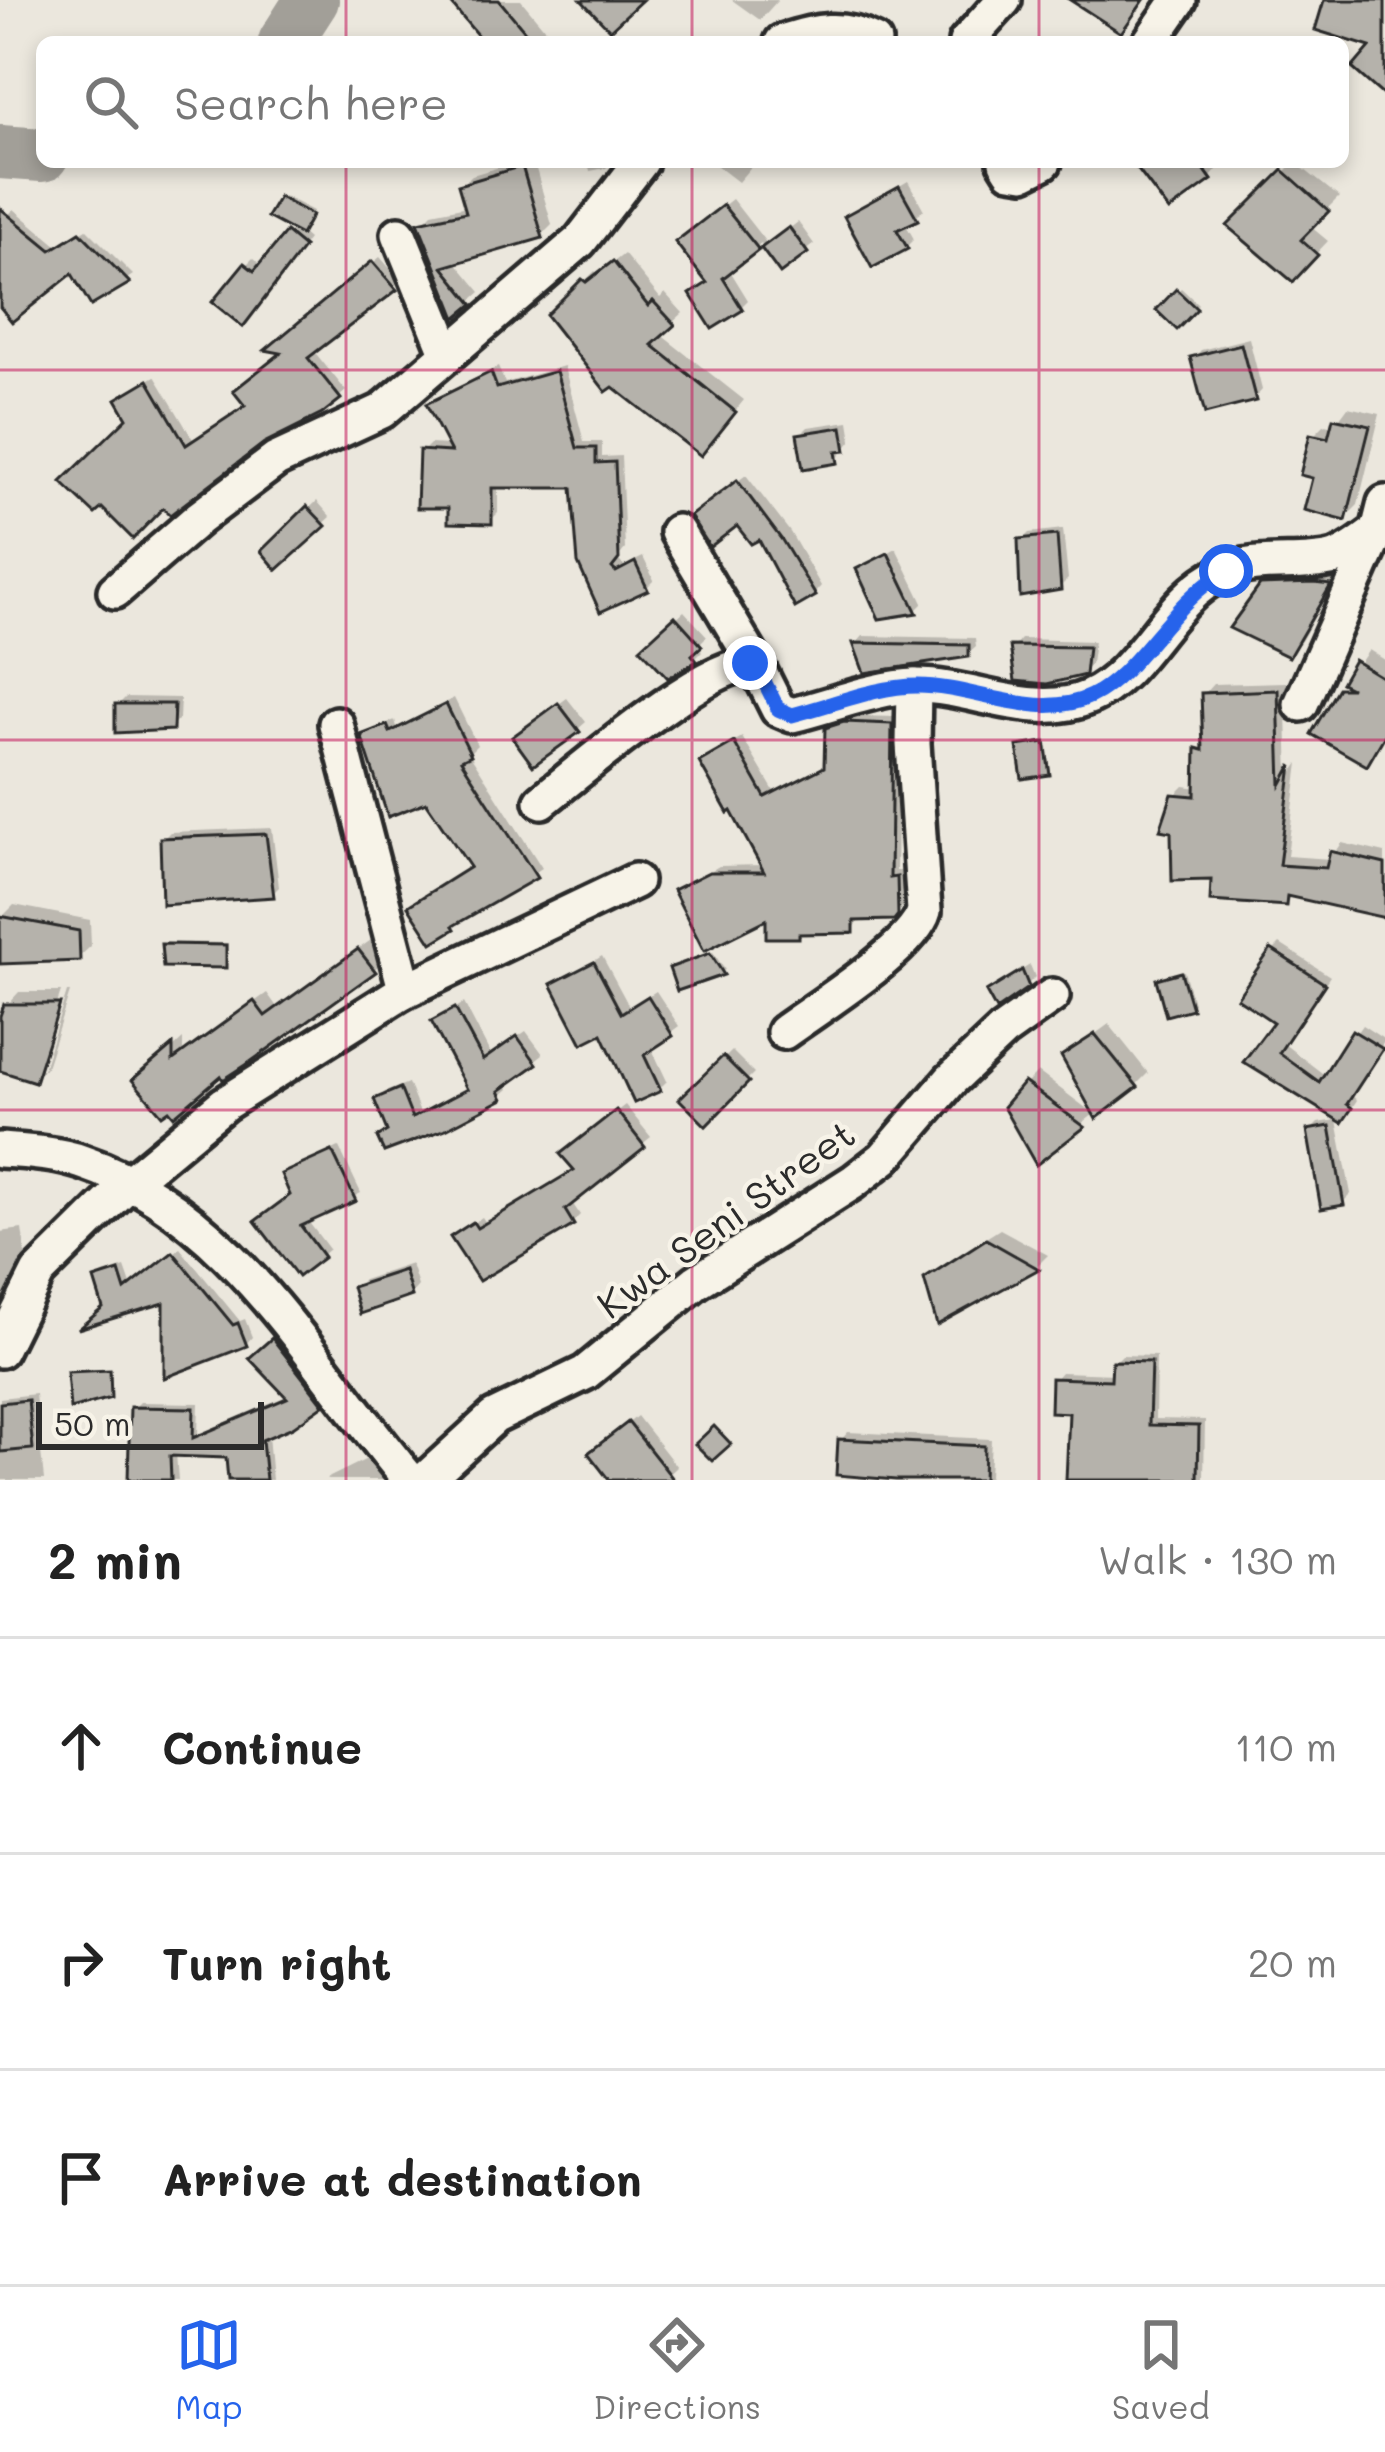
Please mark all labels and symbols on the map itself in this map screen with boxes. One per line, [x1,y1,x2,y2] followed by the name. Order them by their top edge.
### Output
[1199,544,1253,598] route start
[723,636,777,690] route end
[586,1107,864,1329] street label: Kwa Seni Street
[36,1396,264,1449] scale bar

